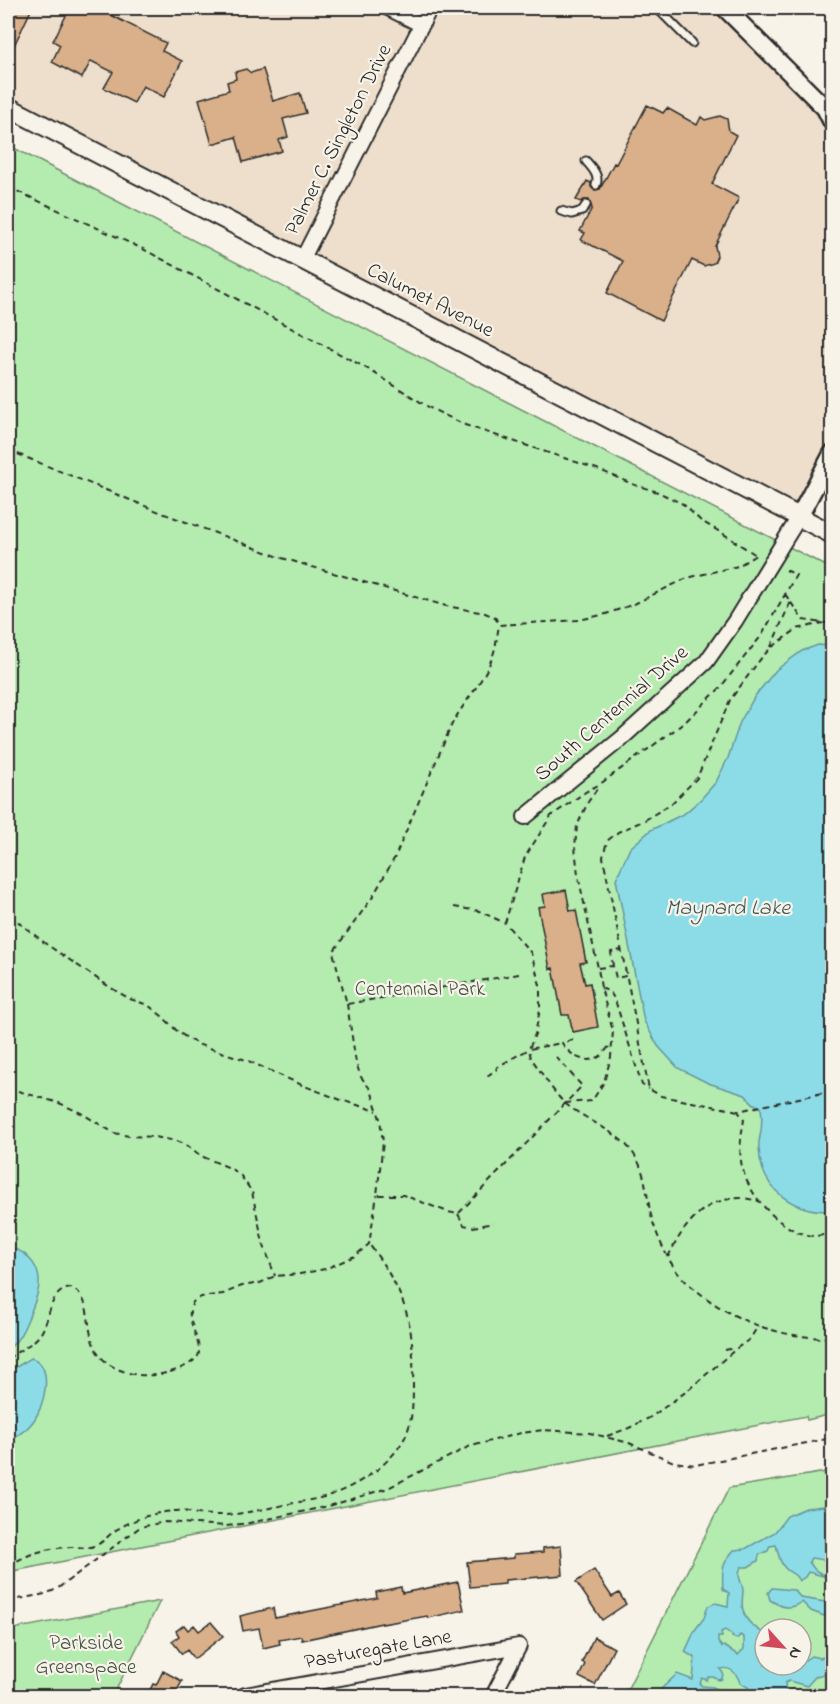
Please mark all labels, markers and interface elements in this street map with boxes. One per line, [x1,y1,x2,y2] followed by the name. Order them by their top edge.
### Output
[278,39,402,242] street label: Palmer C. Singleton Drive
[361,256,499,346] street label: Calumet Avenue
[529,638,696,789] street label: South Centennial Drive
[666,893,791,925] water label: Maynard Lake
[355,975,486,1005] park label: Centennial Park
[753,1617,813,1677] north arrow
[302,1622,455,1680] street label: Pasturegate Lane
[35,1629,137,1683] park label: Parkside Greenspace
[781,1643,808,1663] text: N

